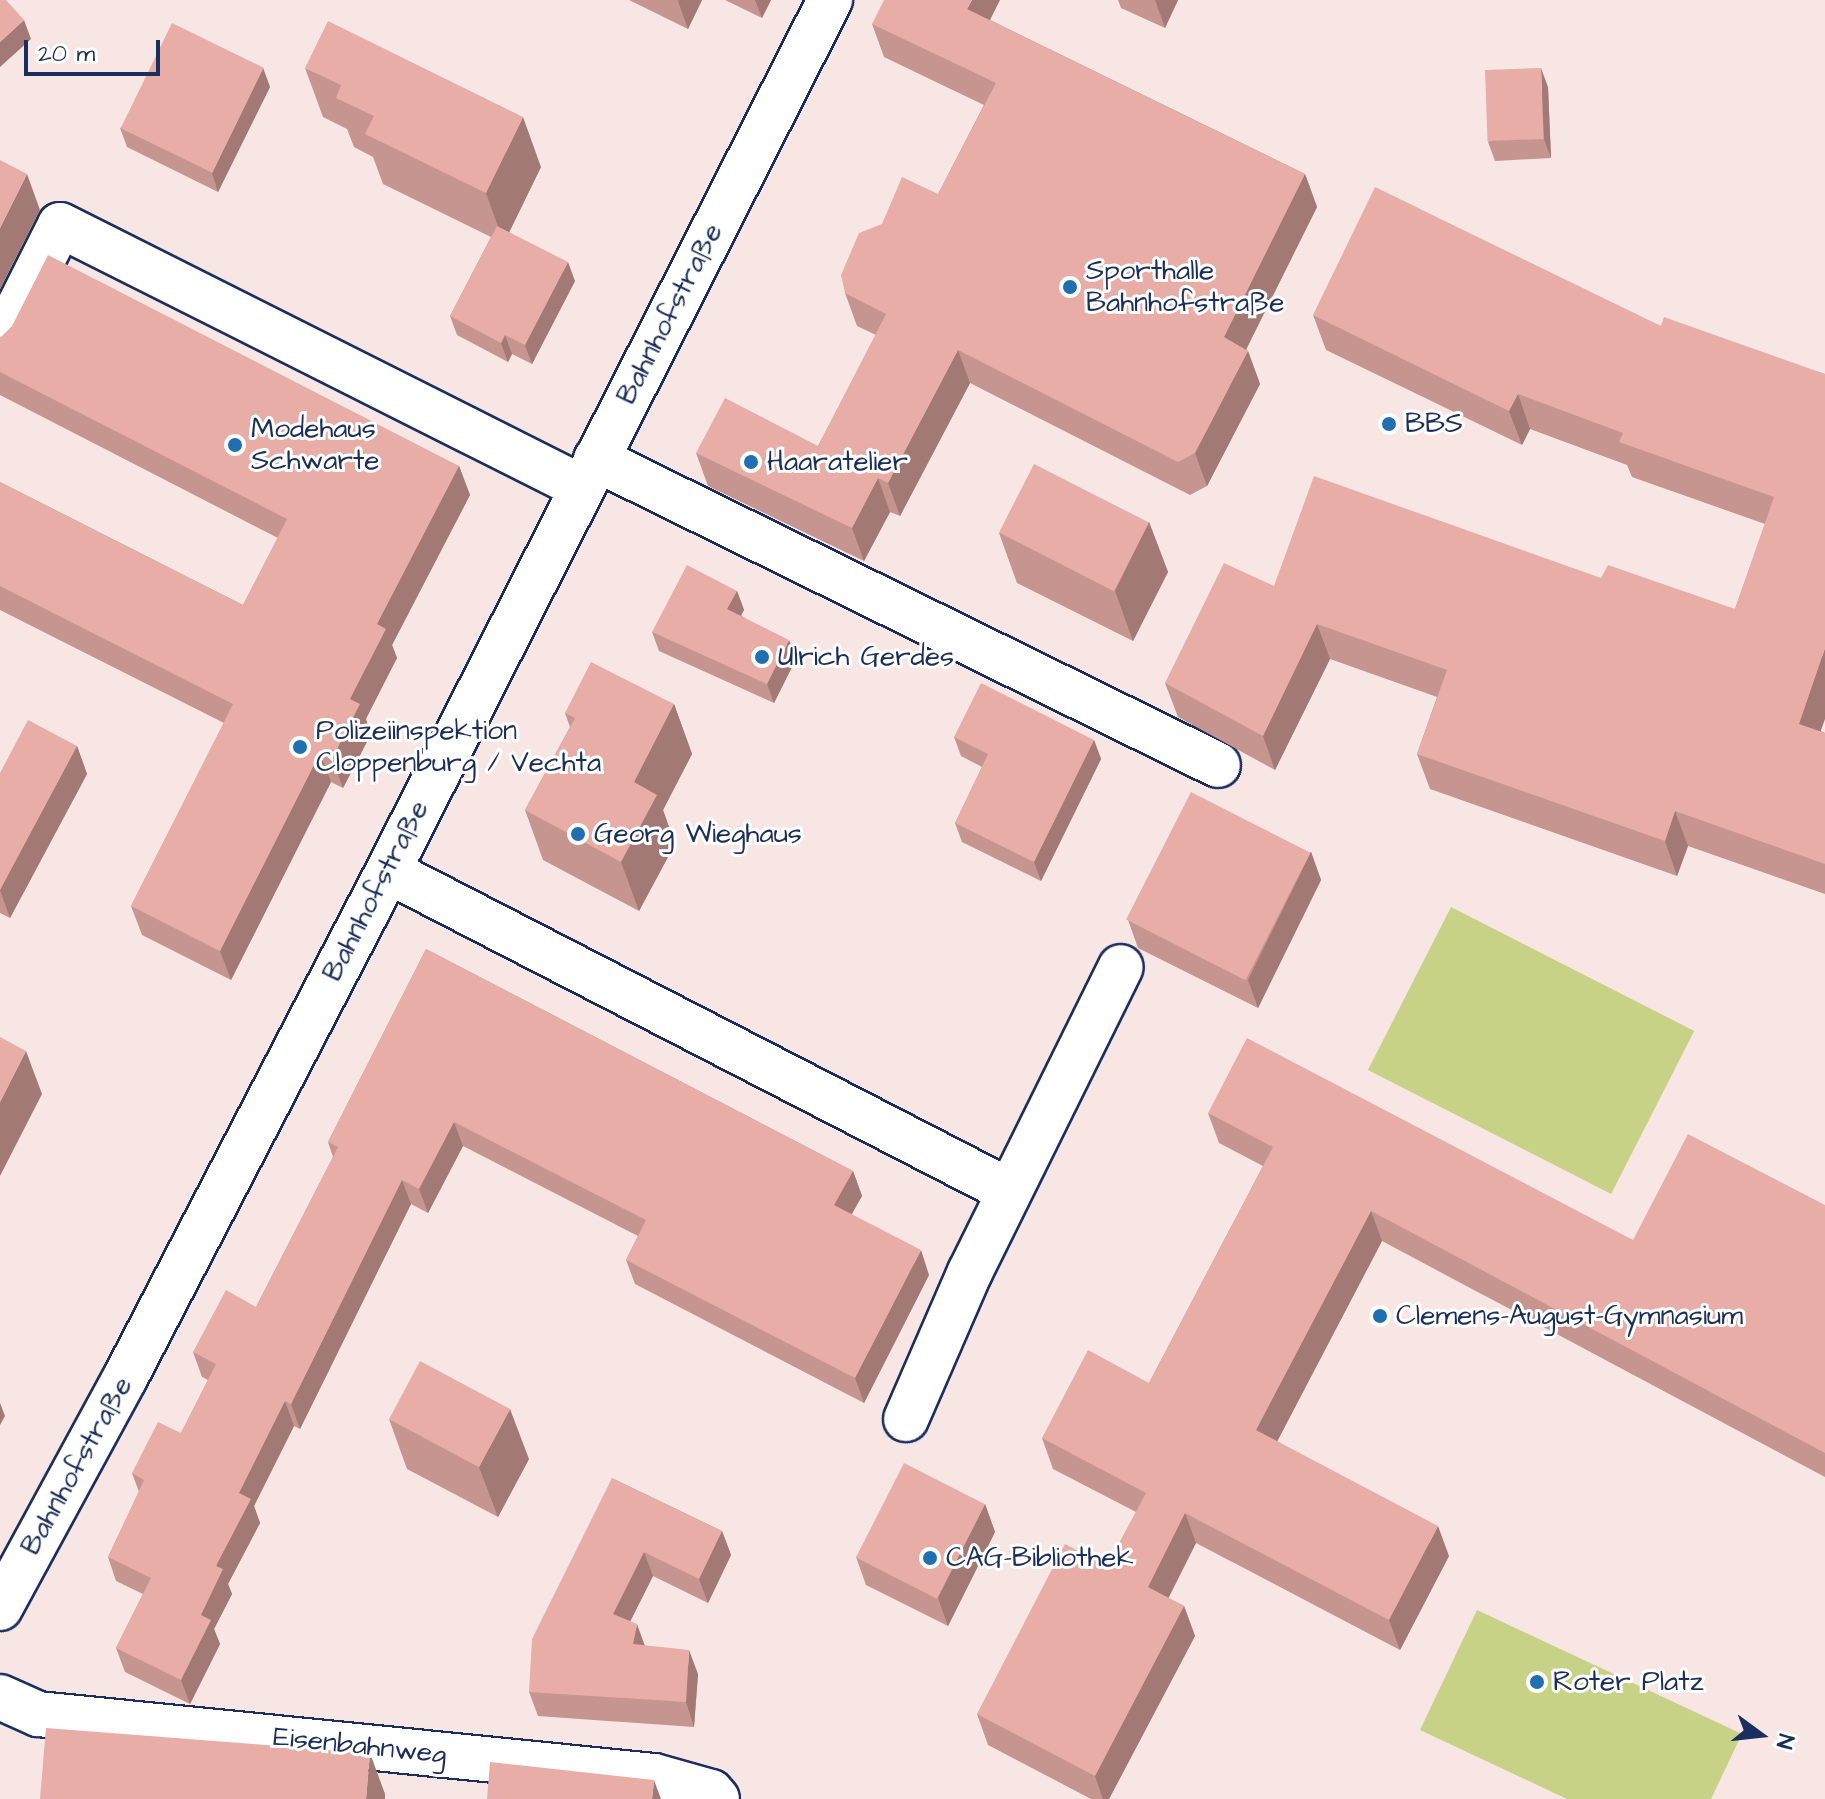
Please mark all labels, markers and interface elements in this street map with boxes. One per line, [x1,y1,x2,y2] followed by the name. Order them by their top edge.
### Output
[28,24,164,74] scale bar
[38,37,95,71] text: 20 m
[610,218,730,410] street label: Bahnhofstraße
[1086,254,1284,320] place label: Sporthalle Bahnhofstraße
[1061,278,1079,296] marker: Sporthalle Bahnhofstraße
[1405,407,1463,441] place label: BBS
[251,412,379,478] place label: Modehaus Schwarte
[1380,415,1398,433] marker: BBS
[226,436,244,454] marker: Modehaus Schwarte
[767,445,908,479] place label: Haaratelier
[742,453,760,471] marker: Haaratelier
[778,640,954,674] place label: Ulrich Gerdes
[753,648,771,666] marker: Ulrich Gerdes
[316,714,601,780] place label: Polizeiinspektion Cloppenburg / Vechta
[291,738,309,756] marker: Polizeiinspektion Cloppenburg / Vechta
[316,795,436,987] street label: Bahnhofstraße
[594,817,802,851] place label: Georg Wieghaus
[569,825,587,843] marker: Georg Wieghaus
[1396,1299,1743,1333] place label: Clemens-August-Gymnasium
[1371,1307,1389,1325] marker: Clemens-August-Gymnasium
[14,1371,140,1561] street label: Bahnhofstraße
[946,1541,1134,1575] place label: CAG-Bibliothek
[921,1549,939,1567] marker: CAG-Bibliothek
[1553,1665,1704,1699] place label: Roter Platz
[1528,1673,1546,1691] marker: Roter Platz
[1721,1695,1801,1775] north arrow
[272,1720,448,1772] street label: Eisenbahnweg
[1768,1731,1801,1752] text: N

